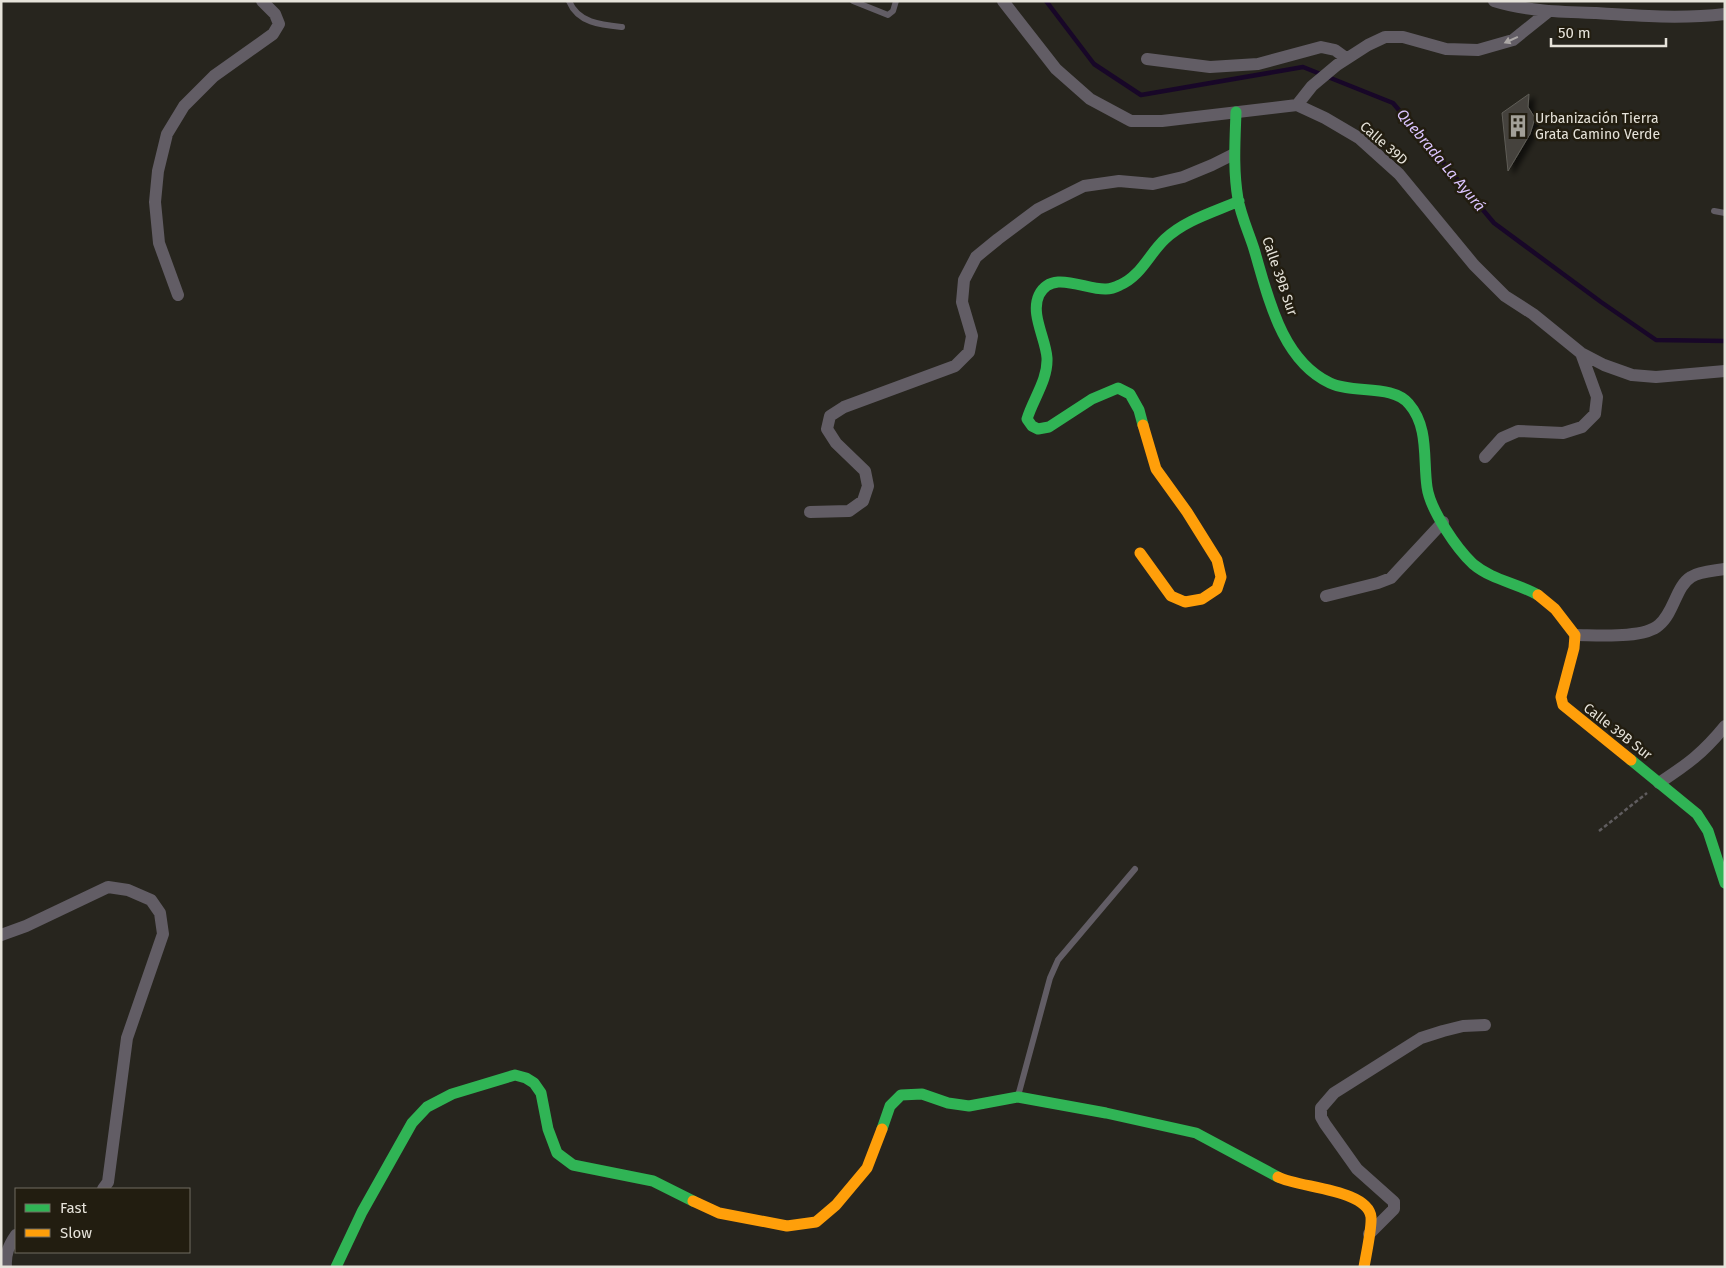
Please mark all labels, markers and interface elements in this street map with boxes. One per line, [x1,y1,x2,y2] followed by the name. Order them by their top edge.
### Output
[1551,15,1666,47] scale bar
[1558,24,1591,42] text: 50 m
[1503,35,1518,44] one-way arrow
[1393,105,1489,215] water label: Quebrada La Ayurá
[1535,110,1660,143] place label: Urbanización Tierra Grata Camino Verde
[1505,113,1531,139] building icon: Urbanización Tierra Grata Camino Verde
[1356,118,1411,169] street label: Calle 39D
[1258,235,1301,318] street label: Calle 39B Sur
[1580,699,1656,764] street label: Calle 39B Sur
[15,1188,190,1253] legend
[60,1199,87,1217] text: Fast
[60,1224,92,1242] text: Slow

